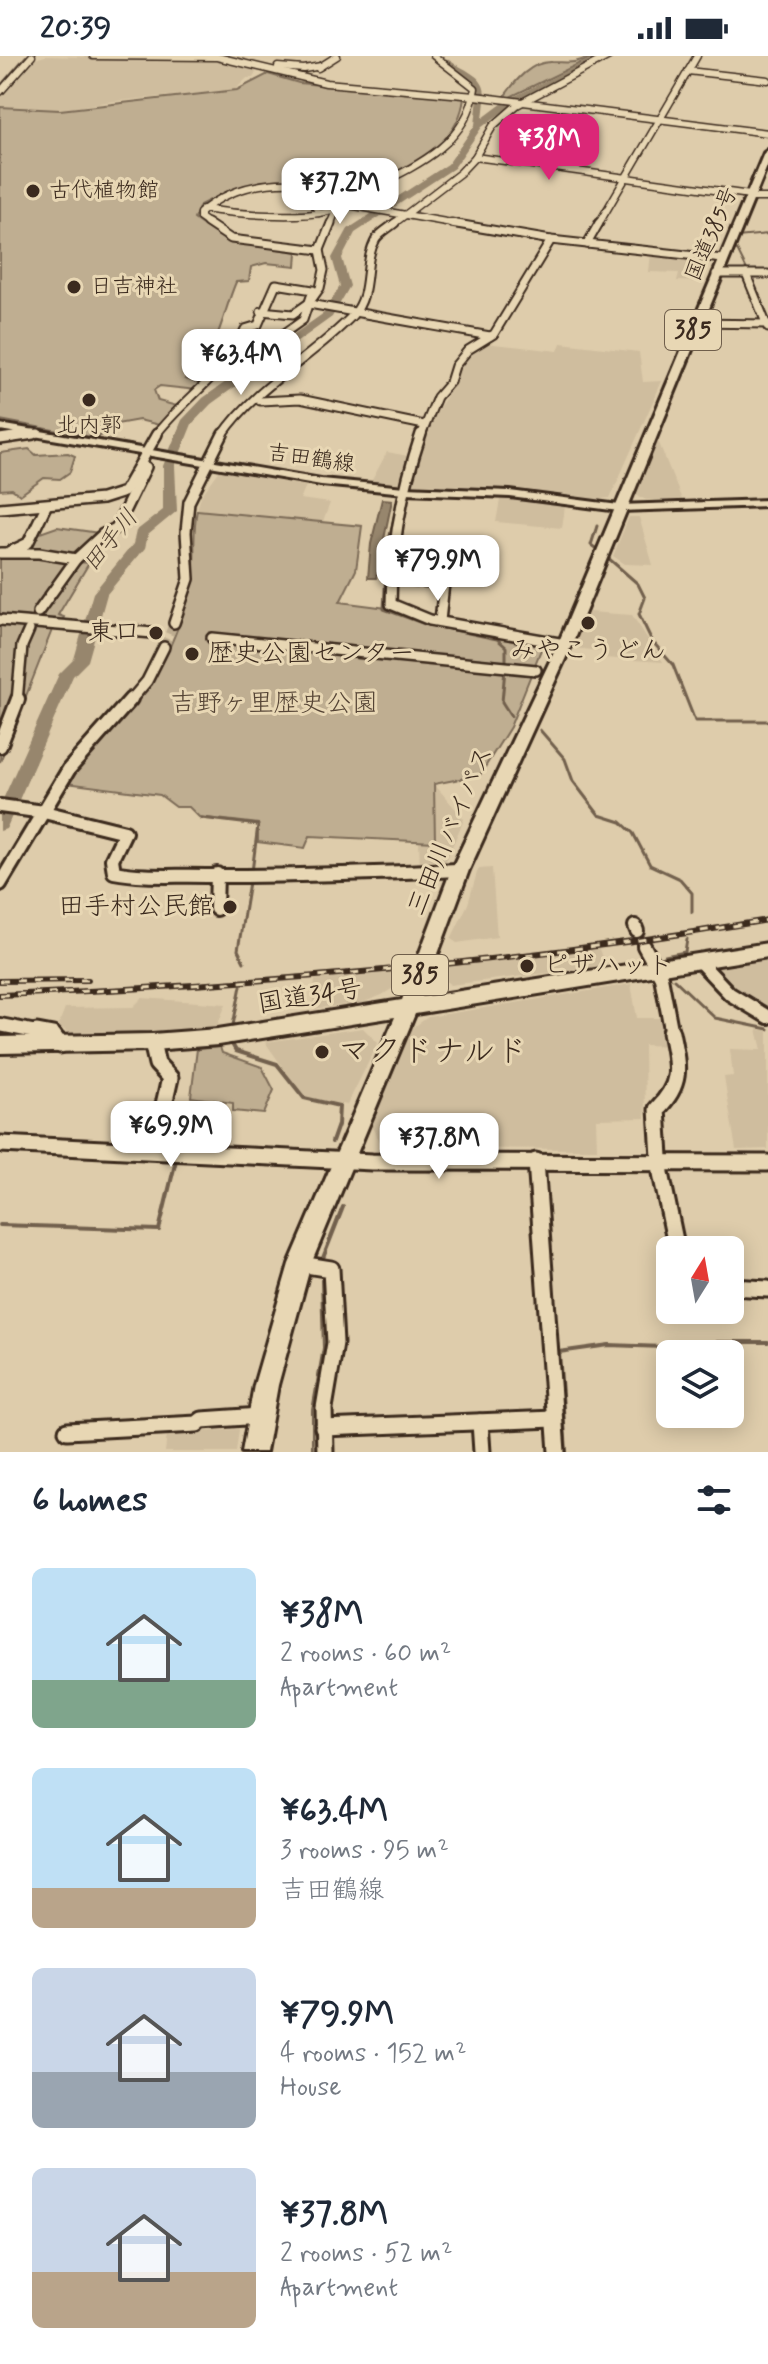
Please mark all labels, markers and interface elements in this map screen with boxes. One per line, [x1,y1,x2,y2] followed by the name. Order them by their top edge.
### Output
[40,9,111,48] text: 20:39
[502,114,596,182] pin: ¥38M
[517,123,581,157] text: ¥38M
[275,158,405,226] pin: ¥37.2M
[300,167,380,201] text: ¥37.2M
[49,177,159,205] place label: 古代植物館
[24,182,42,200] marker: 古代植物館
[680,182,744,286] street label: 国道385号
[90,273,178,301] place label: 日吉神社
[65,278,83,296] marker: 日吉神社
[665,310,721,350] road number: 385
[176,329,306,397] pin: ¥63.4M
[200,338,282,372] text: ¥63.4M
[80,391,98,409] marker: 北内郭
[56,412,122,440] place label: 北内郭
[265,439,357,479] street label: 吉田鶴線
[76,503,146,579] water label: 田手川
[373,535,503,603] pin: ¥79.9M
[394,544,482,578] text: ¥79.9M
[579,614,597,632] marker: みやこうどん
[88,616,140,650] place label: 東口
[147,624,165,642] marker: 東口
[510,634,666,668] place label: みやこうどん
[208,637,415,671] place label: 歴史公園センター
[183,645,201,663] marker: 歴史公園センター
[170,687,378,721] park label: 吉野ヶ里歴史公園
[400,741,502,921] street label: 三田川バイパス
[58,890,214,924] place label: 田手村公民館
[221,898,239,916] marker: 田手村公民館
[543,949,673,983] place label: ピザハット
[392,955,448,995] road number: 385
[518,957,536,975] marker: ピザハット
[255,972,365,1022] street label: 国道34号
[338,1031,527,1073] place label: マクドナルド
[313,1043,331,1061] marker: マクドナルド
[106,1101,236,1169] pin: ¥69.9M
[129,1110,213,1144] text: ¥69.9M
[374,1113,504,1181] pin: ¥37.8M
[398,1122,480,1156] text: ¥37.8M
[656,1236,744,1324] north arrow
[656,1236,744,1428] map controls
[656,1340,744,1428] button: layers
[32,1478,147,1523] text: 6 homes
[692,1478,736,1522] icon: filters
[280,1592,363,1637] text: ¥38M
[96,1600,192,1696] icon: home
[280,1637,451,1671] text: 2 rooms · 60 m²
[280,1671,398,1705] text: Apartment
[280,1789,388,1834] text: ¥63.4M
[96,1800,192,1896] icon: home
[280,1834,449,1868] text: 3 rooms · 95 m²
[280,1874,384,1908] text: 吉田鶴線
[280,1992,394,2037] text: ¥79.9M
[96,2000,192,2096] icon: home
[280,2037,467,2071] text: 4 rooms · 152 m²
[280,2071,341,2105] text: House
[280,2192,388,2237] text: ¥37.8M
[96,2200,192,2296] icon: home
[280,2237,452,2271] text: 2 rooms · 52 m²
[280,2271,398,2305] text: Apartment

